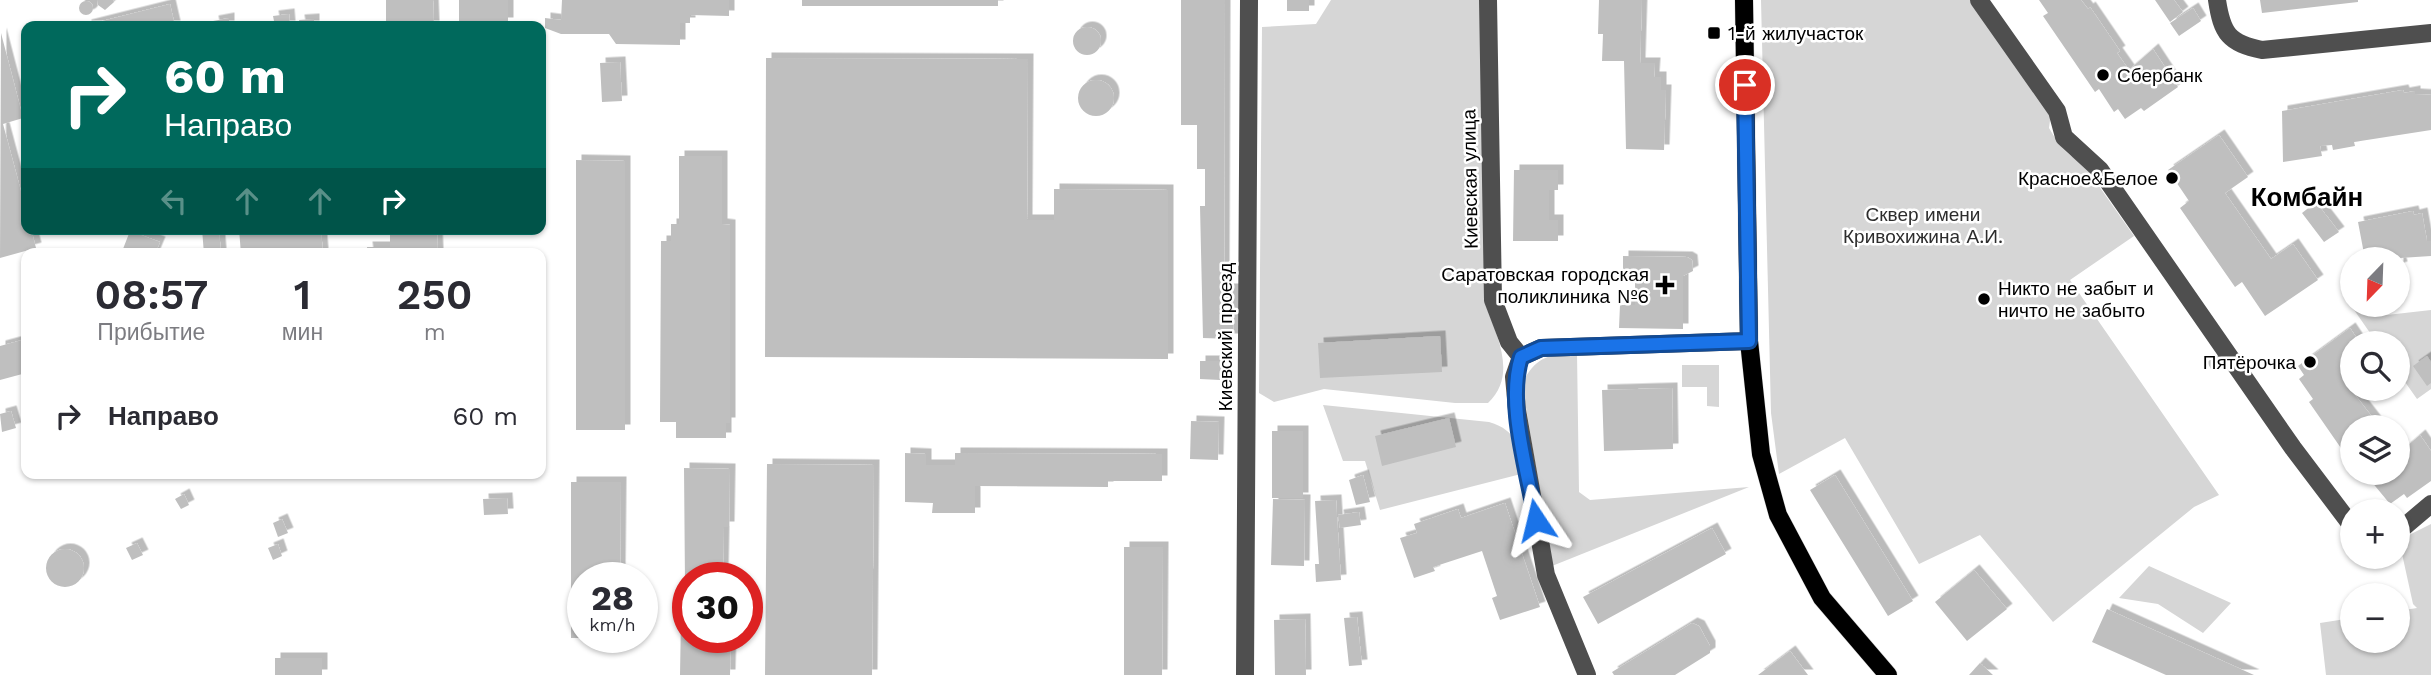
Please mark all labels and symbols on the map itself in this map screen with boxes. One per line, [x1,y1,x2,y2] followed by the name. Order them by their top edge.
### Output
[1728,22,1864,45] place label: 1-й жилучасток
[1706,25,1722,41] marker: 1-й жилучасток
[1715,55,1775,115] pin
[2117,64,2203,87] place label: Сбербанк
[2095,67,2111,83] marker: Сбербанк
[1457,108,1483,249] street label: Киевская улица
[2018,167,2158,190] place label: Красное&Белое
[2164,170,2180,186] marker: Красное&Белое
[2251,182,2363,212] district label: Комбайн
[1843,203,2003,248] park label: Сквер имени Кривохижина А.И.
[2340,247,2410,317] north arrow
[1214,263,1237,411] street label: Киевский проезд
[1441,263,1649,308] place label: Саратовская городская поликлиника №6
[1655,275,1675,295] marker: Саратовская городская поликлиника №6
[1998,277,2154,322] place label: Никто не забыт и ничто не забыто
[1976,291,1992,307] marker: Никто не забыт и ничто не забыто
[2203,351,2296,374] place label: Пятёрочка
[2302,354,2318,370] marker: Пятёрочка
[1499,483,1573,557] position arrow
[672,562,763,653] speed limit sign: 30

